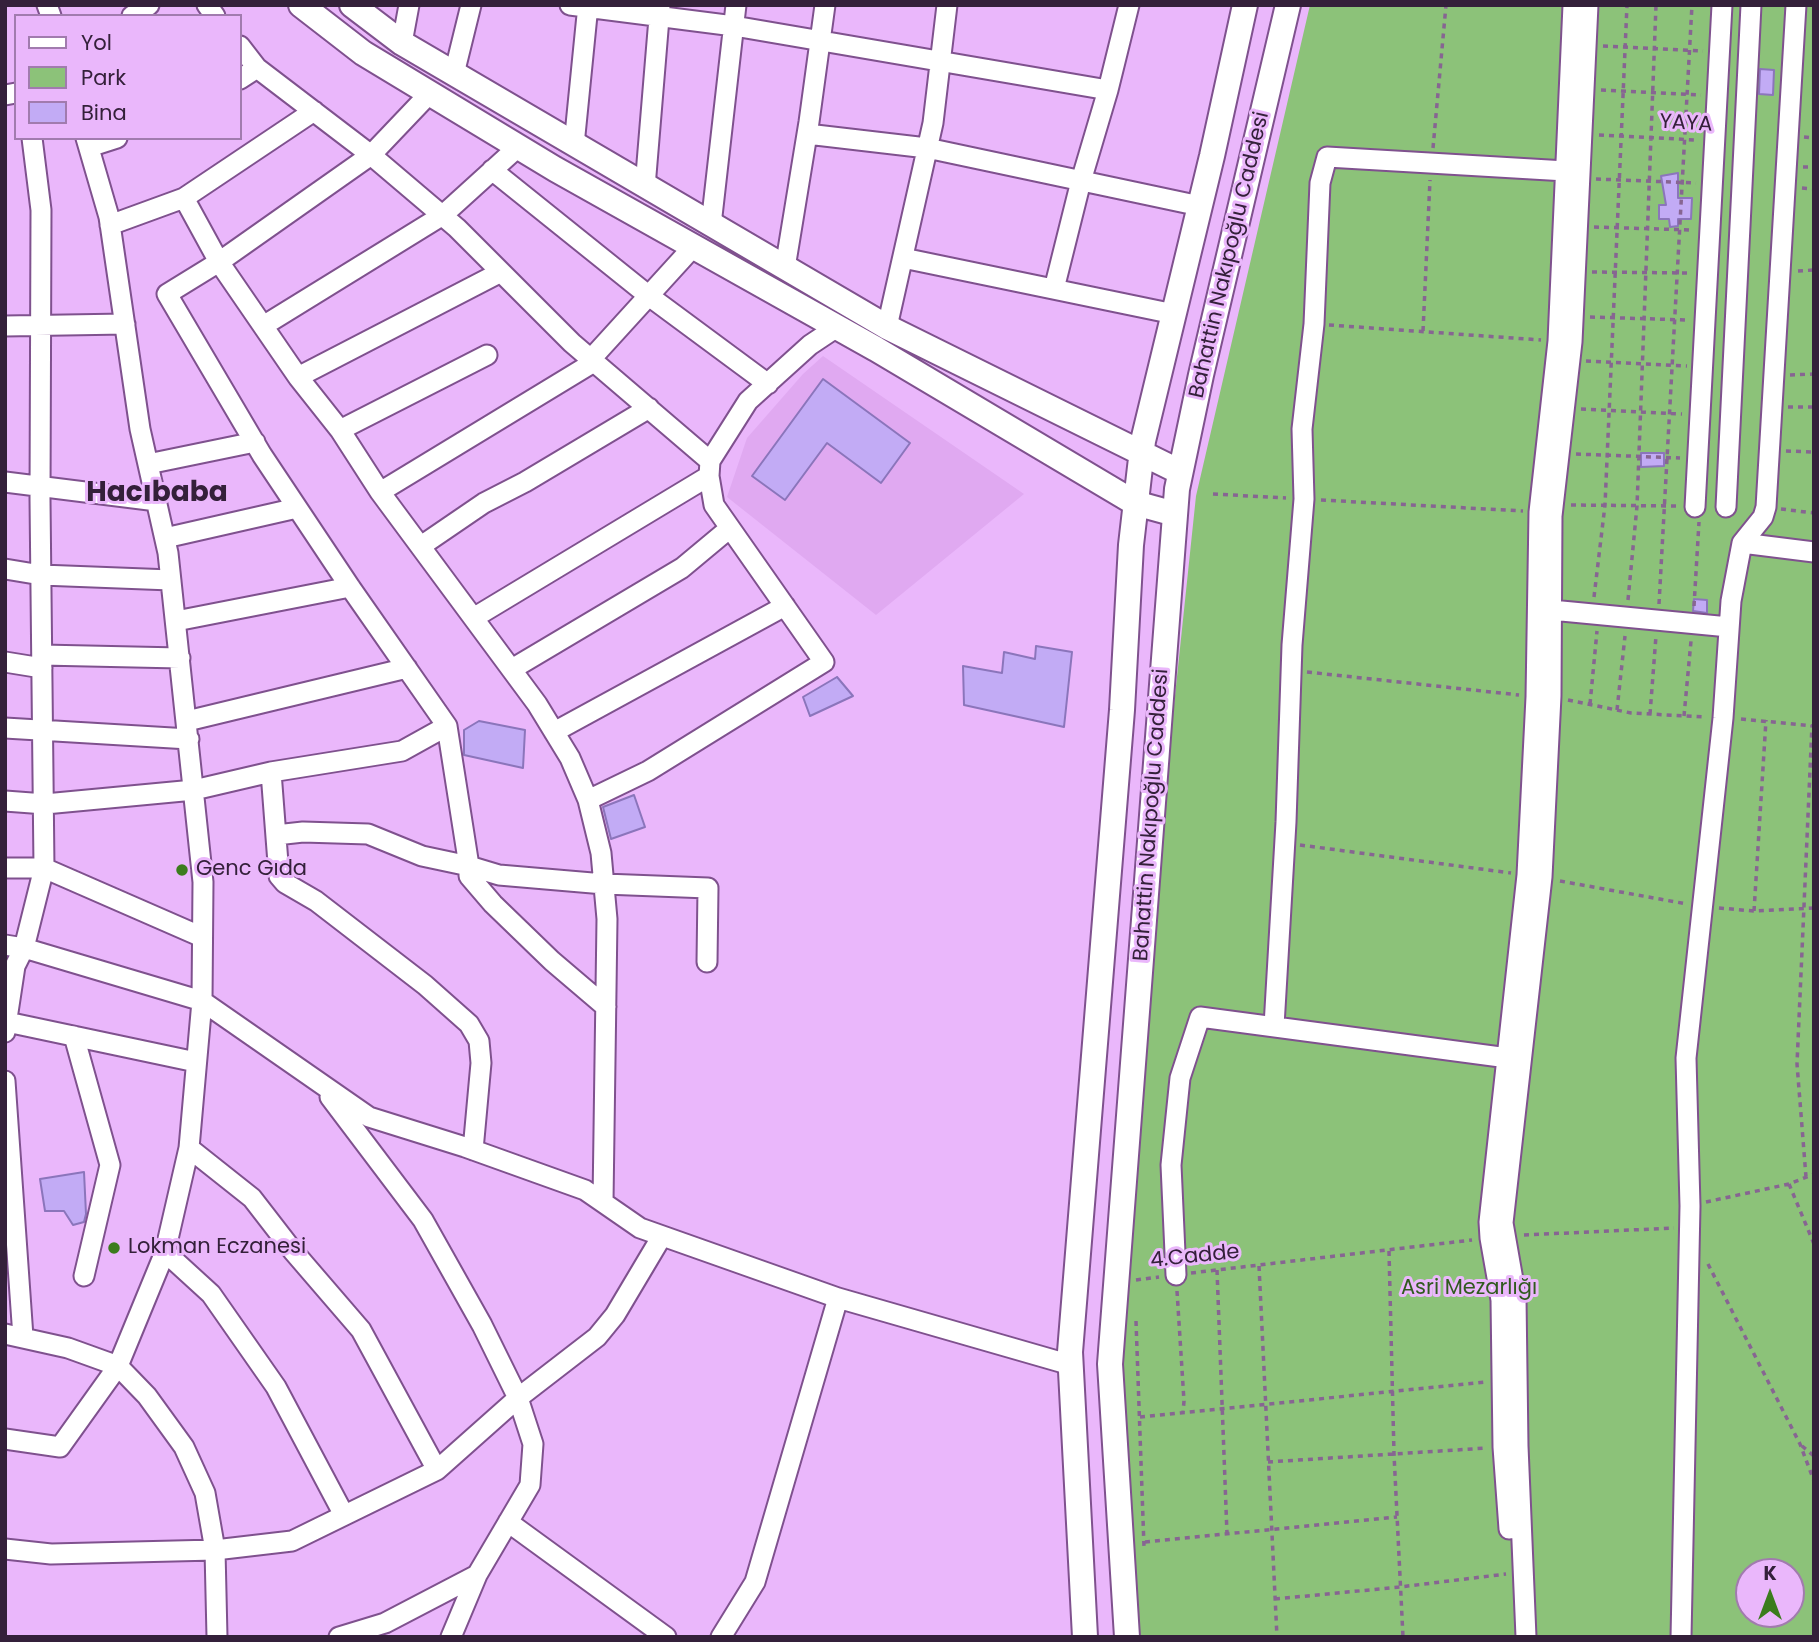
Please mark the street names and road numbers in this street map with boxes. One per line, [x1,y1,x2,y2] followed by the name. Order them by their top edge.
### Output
[1185,109,1275,401] street label: Bahattin Nakıpoğlu Caddesi
[1659,110,1713,138] street label: YAYA
[1129,668,1175,962] street label: Bahattin Nakıpoğlu Caddesi
[1149,1240,1241,1274] street label: 4.Cadde

